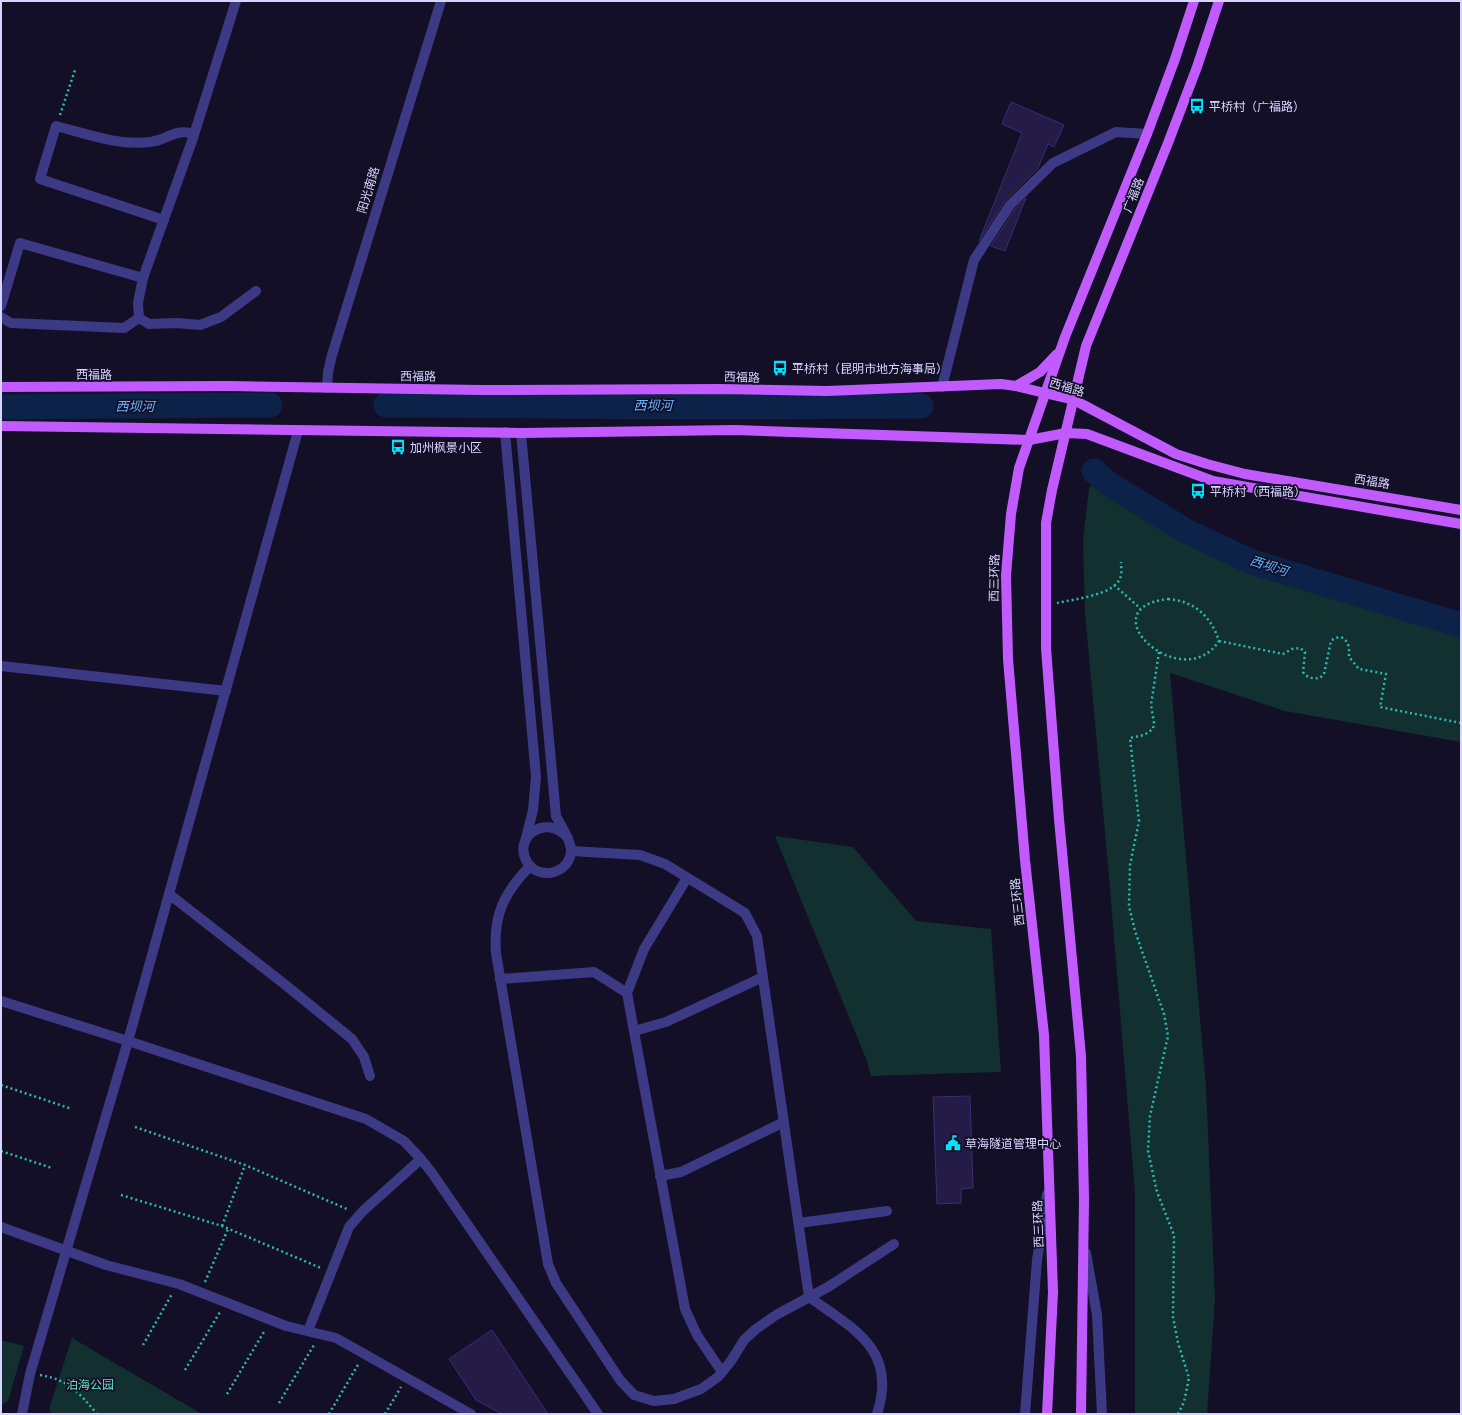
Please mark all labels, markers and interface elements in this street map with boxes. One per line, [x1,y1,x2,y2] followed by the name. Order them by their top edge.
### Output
[1188,97,1206,115] bus stop icon: 平桥村（广福路）
[1209,98,1305,115] place label: 平桥村（广福路）
[353,165,383,215] street label: 阳光南路
[1118,175,1148,215] street label: 广福路
[771,359,789,377] bus stop icon: 平桥村（昆明市地方海事局）
[792,360,948,377] place label: 平桥村（昆明市地方海事局）
[76,366,112,383] street label: 西福路
[400,367,436,385] street label: 西福路
[724,368,760,386] street label: 西福路
[1047,374,1087,400] street label: 西福路
[633,396,675,415] water label: 西坝河
[115,397,157,416] water label: 西坝河
[389,438,407,456] bus stop icon: 加州枫景小区
[410,439,482,456] place label: 加州枫景小区
[1353,470,1391,492] street label: 西福路
[1189,482,1207,500] bus stop icon: 平桥村（西福路）
[1210,483,1306,500] place label: 平桥村（西福路）
[1248,551,1293,582] water label: 西坝河
[985,554,1003,602] street label: 西三环路
[1006,877,1028,927] street label: 西三环路
[944,1134,962,1152] public building icon: 草海隧道管理中心
[965,1135,1061,1152] place label: 草海隧道管理中心
[1029,1200,1047,1248] street label: 西三环路
[66,1376,114,1393] park label: 泊海公园

